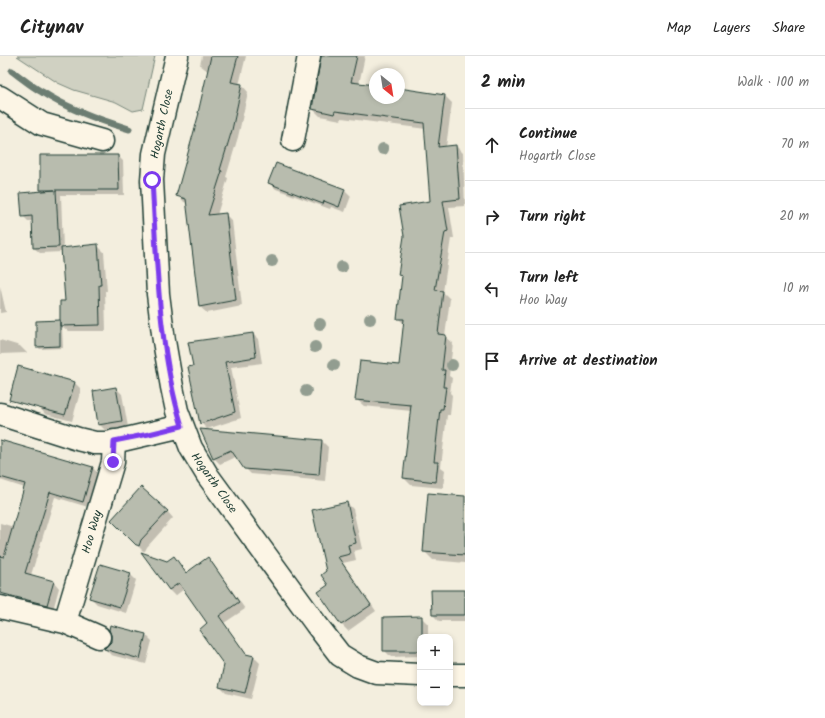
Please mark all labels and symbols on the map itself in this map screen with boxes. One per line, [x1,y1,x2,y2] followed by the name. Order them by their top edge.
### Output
[369,68,405,104] north arrow
[145,87,179,161] street label: Hogarth Close
[143,171,161,189] route start
[186,449,242,518] street label: Hogarth Close
[104,453,122,471] route end
[77,508,107,556] street label: Hoo Way

